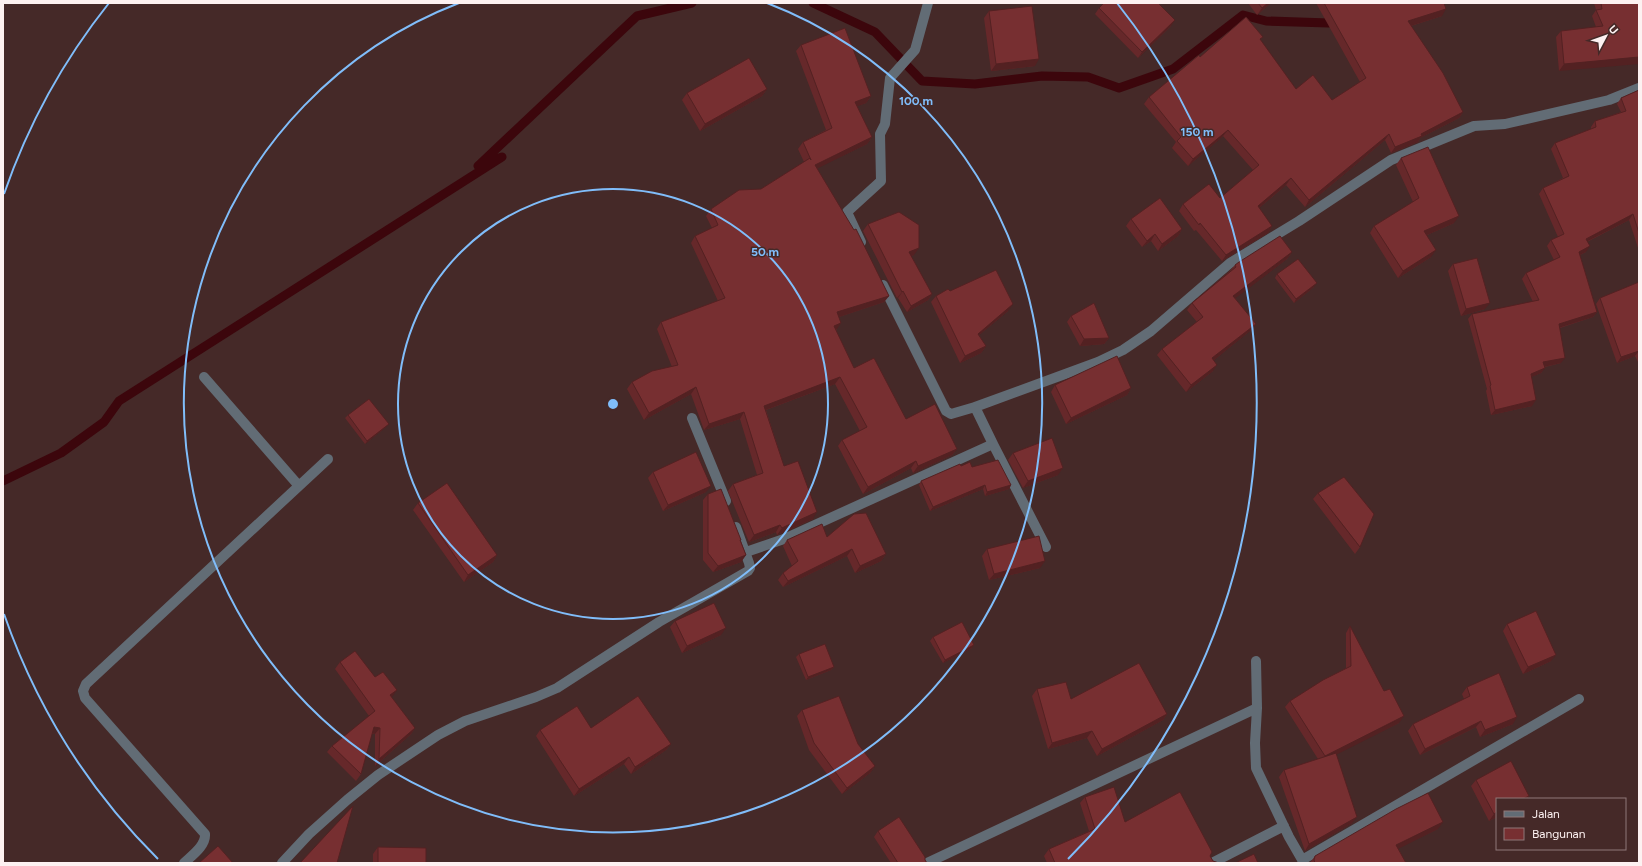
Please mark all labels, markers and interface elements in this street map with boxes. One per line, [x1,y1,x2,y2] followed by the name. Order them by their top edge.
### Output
[1586,16,1626,56] north arrow
[1606,23,1621,37] text: U
[899,94,933,108] text: 100 m
[1180,125,1214,139] text: 150 m
[751,245,779,259] text: 50 m
[606,397,620,411] centre of rings
[1496,798,1626,850] legend
[1532,807,1560,821] text: Jalan
[1532,827,1586,841] text: Bangunan

